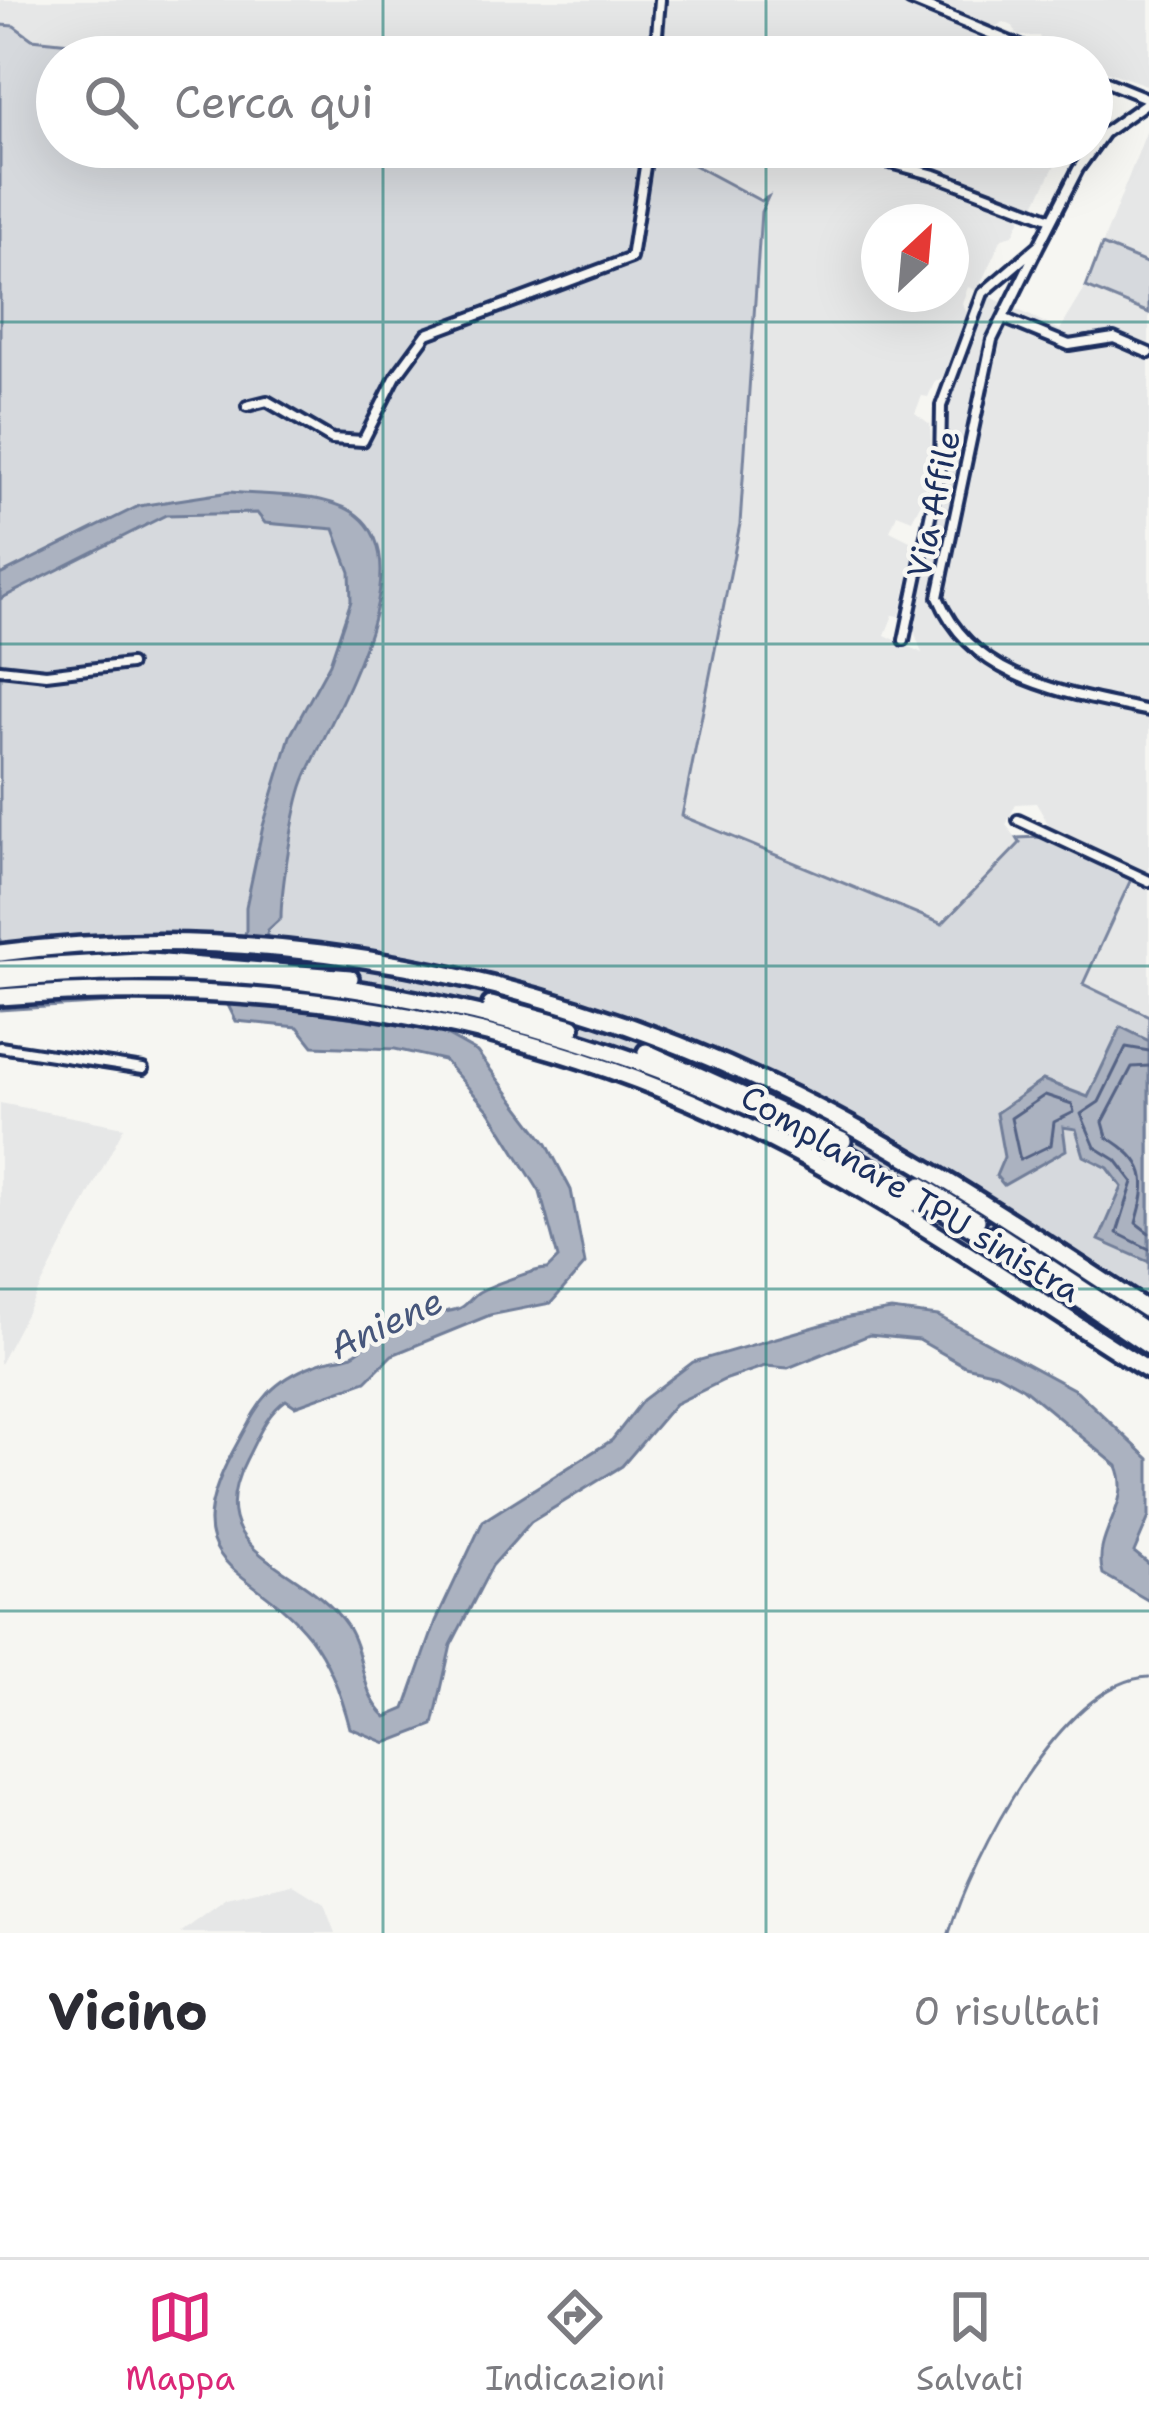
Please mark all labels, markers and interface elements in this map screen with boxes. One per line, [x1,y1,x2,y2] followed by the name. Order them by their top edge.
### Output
[36,36,1113,168] search box
[78,69,144,135] icon: search
[174,72,374,132] text: Cerca qui
[861,204,969,312] north arrow
[896,426,971,582] street label: Via Affile
[733,1074,1089,1313] street label: Complanare TPU sinistra
[321,1276,451,1371] water label: Aniene
[48,1977,208,2045] text: Vicino
[913,1985,1101,2037] text: 0 risultati
[125,2284,235,2401] tab: Mappa
[485,2284,666,2401] tab: Indicazioni
[916,2284,1024,2401] tab: Salvati

